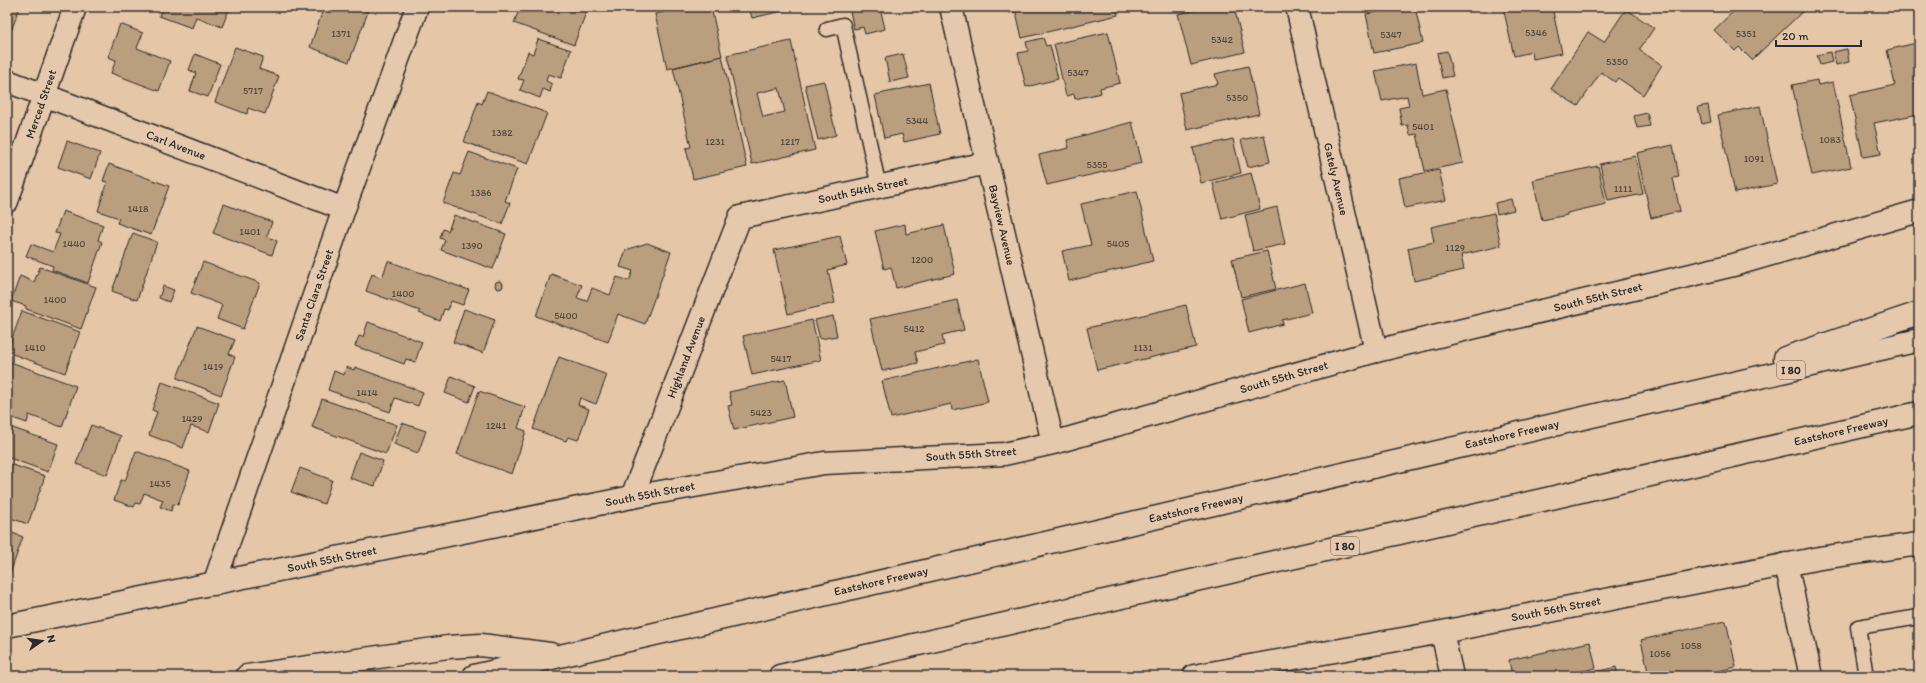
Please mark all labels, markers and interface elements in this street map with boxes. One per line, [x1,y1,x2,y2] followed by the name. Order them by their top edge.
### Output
[1776,22,1861,48] scale bar
[1525,26,1547,39] house number: 5346
[331,27,351,40] house number: 1371
[1736,27,1757,40] house number: 5351
[1380,28,1402,41] house number: 5347
[1782,29,1809,43] text: 20 m
[1211,33,1234,46] house number: 5342
[1606,55,1628,68] house number: 5350
[1067,66,1089,79] house number: 5347
[23,67,60,140] street label: Merced Street
[243,84,263,97] house number: 5717
[1226,91,1248,104] house number: 5350
[906,114,928,127] house number: 5344
[1412,120,1434,133] house number: 5401
[492,126,513,139] house number: 1382
[144,127,208,163] street label: Carl Avenue
[1819,133,1841,146] house number: 1083
[705,135,725,148] house number: 1231
[780,135,800,148] house number: 1217
[1321,141,1351,217] street label: Gately Avenue
[1744,152,1765,165] house number: 1091
[1086,158,1108,171] house number: 5355
[817,173,910,206] street label: South 54th Street
[1614,182,1633,195] house number: 1111
[986,183,1018,267] street label: Bayview Avenue
[471,186,491,199] house number: 1386
[128,202,149,215] house number: 1418
[239,225,261,238] house number: 1401
[63,237,85,250] house number: 1440
[1107,237,1129,250] house number: 5405
[461,239,483,252] house number: 1390
[1445,241,1465,254] house number: 1129
[292,247,336,343] street label: Santa Clara Street
[911,253,933,266] house number: 1200
[1552,279,1644,315] street label: South 55th Street
[392,287,414,300] house number: 1400
[44,293,66,306] house number: 1400
[554,309,578,322] house number: 5400
[664,314,708,400] street label: Highland Avenue
[903,322,925,335] house number: 5412
[24,341,46,354] house number: 1410
[1133,341,1153,354] house number: 1131
[771,352,791,365] house number: 5417
[1238,358,1330,396] street label: South 55th Street
[203,360,223,373] house number: 1419
[1777,361,1805,379] road number: I 80
[356,386,378,399] house number: 1414
[750,406,773,419] house number: 5423
[181,412,203,425] house number: 1429
[1793,413,1890,449] street label: Eastshore Freeway
[1464,416,1561,452] street label: Eastshore Freeway
[486,419,507,432] house number: 1241
[925,444,1017,464] street label: South 55th Street
[149,477,171,490] house number: 1435
[604,478,696,510] street label: South 55th Street
[1148,490,1245,526] street label: Eastshore Freeway
[1331,537,1359,555] road number: I 80
[286,543,378,575] street label: South 55th Street
[833,563,930,599] street label: Eastshore Freeway
[1510,593,1602,625] street label: South 56th Street
[22,621,62,661] north arrow
[44,634,58,644] text: N
[1680,639,1702,652] house number: 1058
[1649,647,1671,660] house number: 1056

